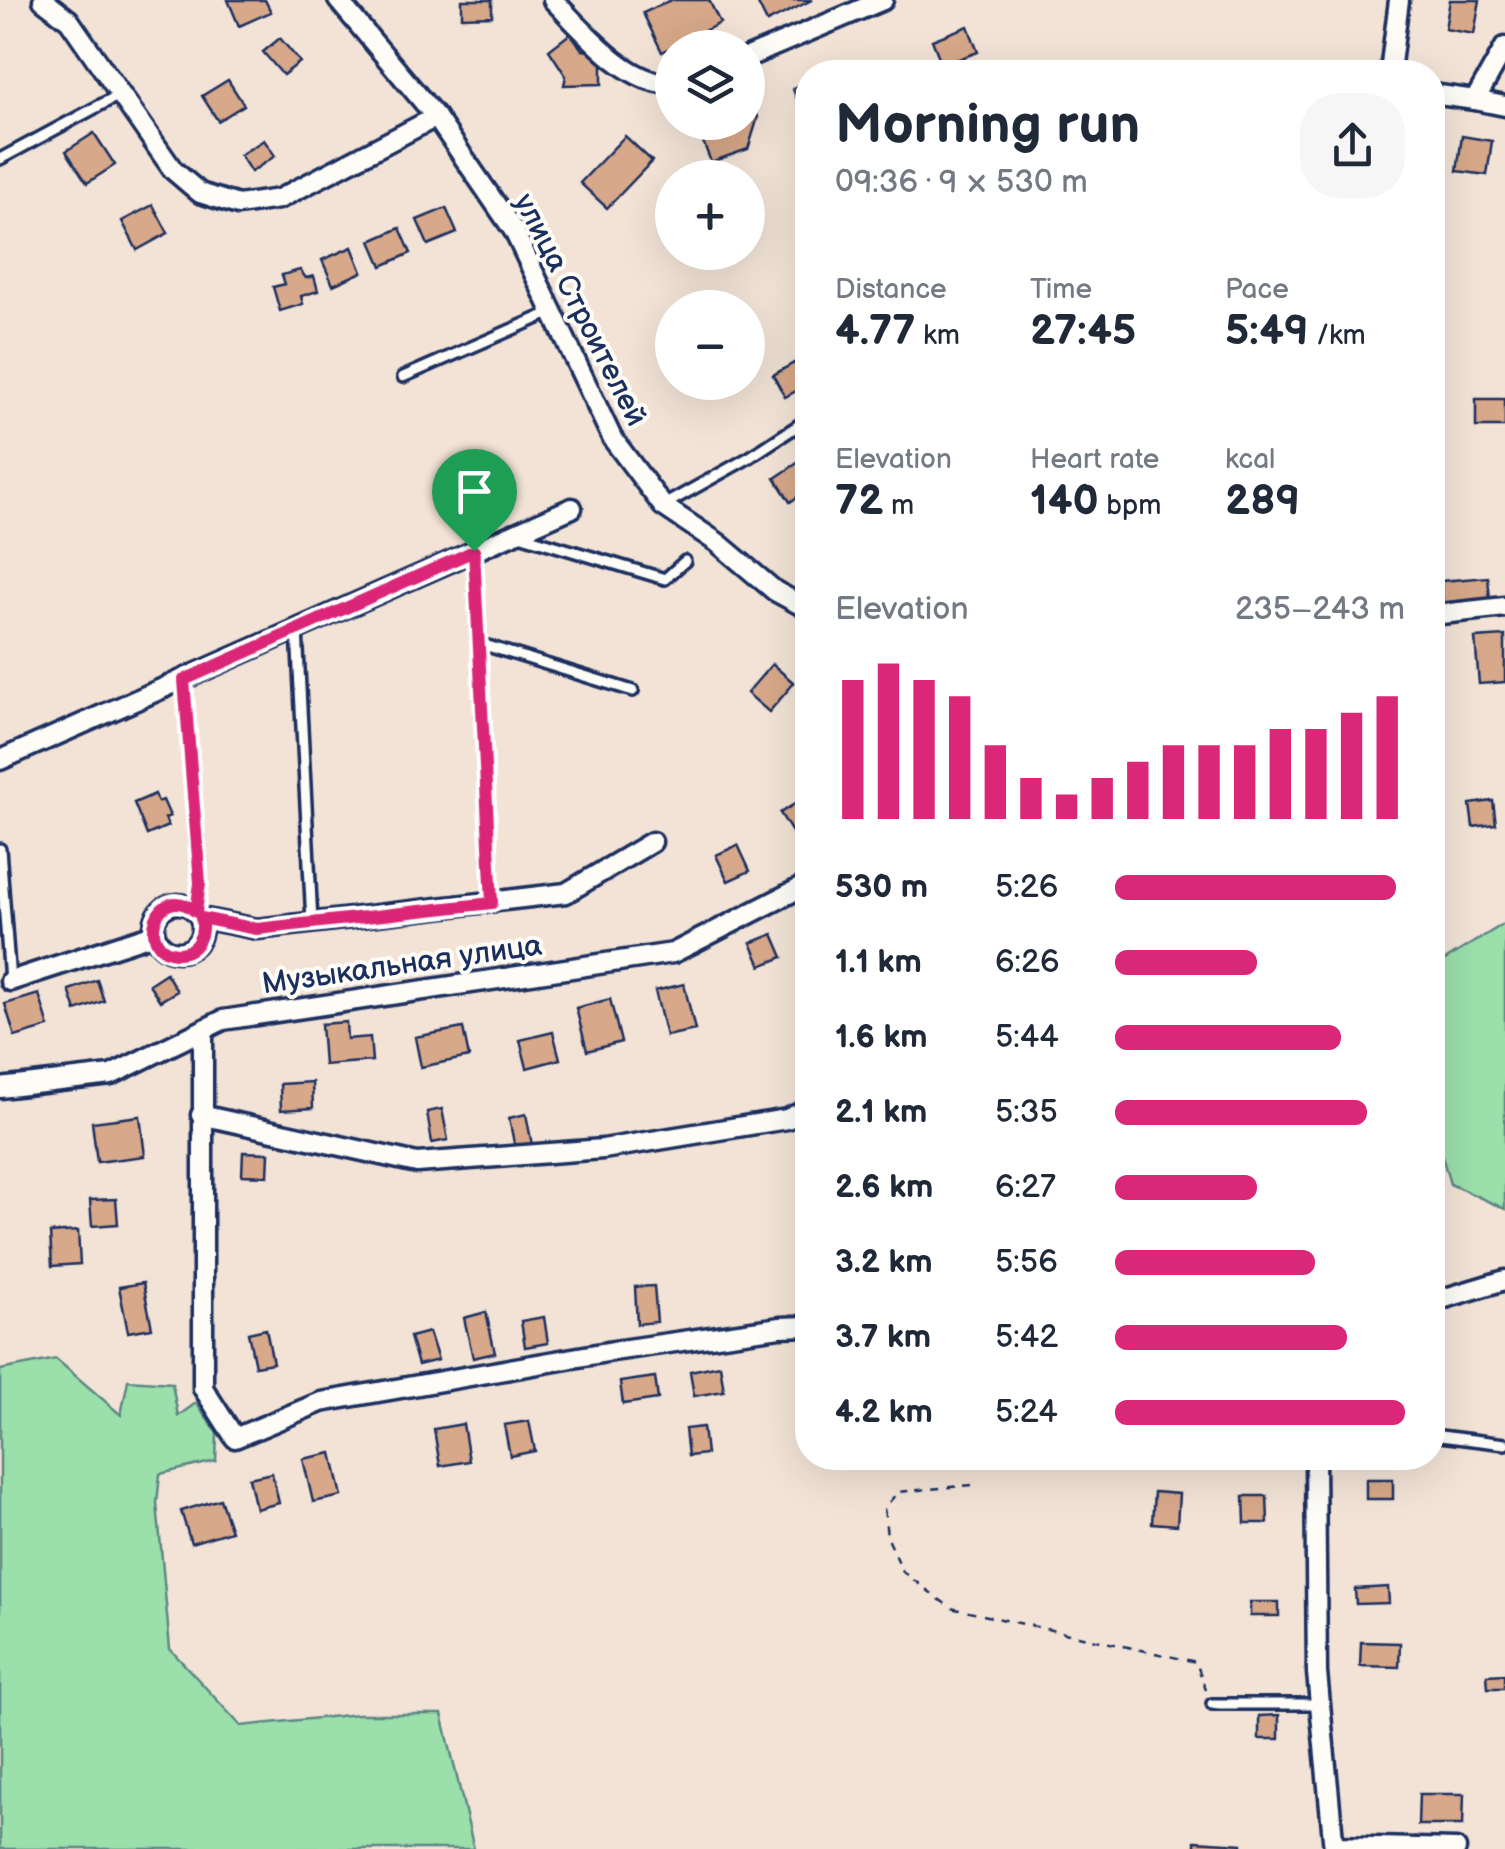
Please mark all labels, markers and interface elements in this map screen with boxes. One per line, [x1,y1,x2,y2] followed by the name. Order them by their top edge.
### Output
[655,30,765,400] map controls
[655,30,765,140] button: layers
[835,92,1140,159] text: Morning run
[1300,93,1405,198] button: share
[655,160,765,270] button: +
[835,163,1088,202] text: 09:36 · 9 × 530 m
[506,188,654,432] street label: улица Строителей
[835,273,947,306] text: Distance
[1030,273,1092,306] text: Time
[1225,273,1289,306] text: Pace
[655,290,765,400] button: −
[835,306,915,357] text: 4.77
[1030,306,1136,357] text: 27:45
[1225,306,1309,357] text: 5:49
[915,319,960,352] text: km
[1309,319,1366,352] text: /km
[835,443,952,476] text: Elevation
[1030,443,1159,476] text: Heart rate
[1225,443,1275,476] text: kcal
[432,449,517,552] pin
[447,464,502,519] icon: arrive
[835,476,883,527] text: 72
[1030,476,1099,527] text: 140
[1225,476,1300,527] text: 289
[883,489,914,522] text: m
[1099,489,1161,522] text: bpm
[835,590,968,629] text: Elevation
[1235,590,1405,629] text: 235–243 m
[835,868,928,907] text: 530 m
[995,868,1058,907] text: 5:26
[260,927,545,1002] street label: Музыкальная улица
[835,943,922,982] text: 1.1 km
[995,943,1059,982] text: 6:26
[835,1018,928,1057] text: 1.6 km
[995,1018,1059,1057] text: 5:44
[835,1093,927,1132] text: 2.1 km
[995,1093,1058,1132] text: 5:35
[835,1168,933,1207] text: 2.6 km
[995,1168,1056,1207] text: 6:27
[835,1243,933,1282] text: 3.2 km
[995,1243,1058,1282] text: 5:56
[835,1318,931,1357] text: 3.7 km
[995,1318,1058,1357] text: 5:42
[835,1393,933,1432] text: 4.2 km
[995,1393,1058,1432] text: 5:24

